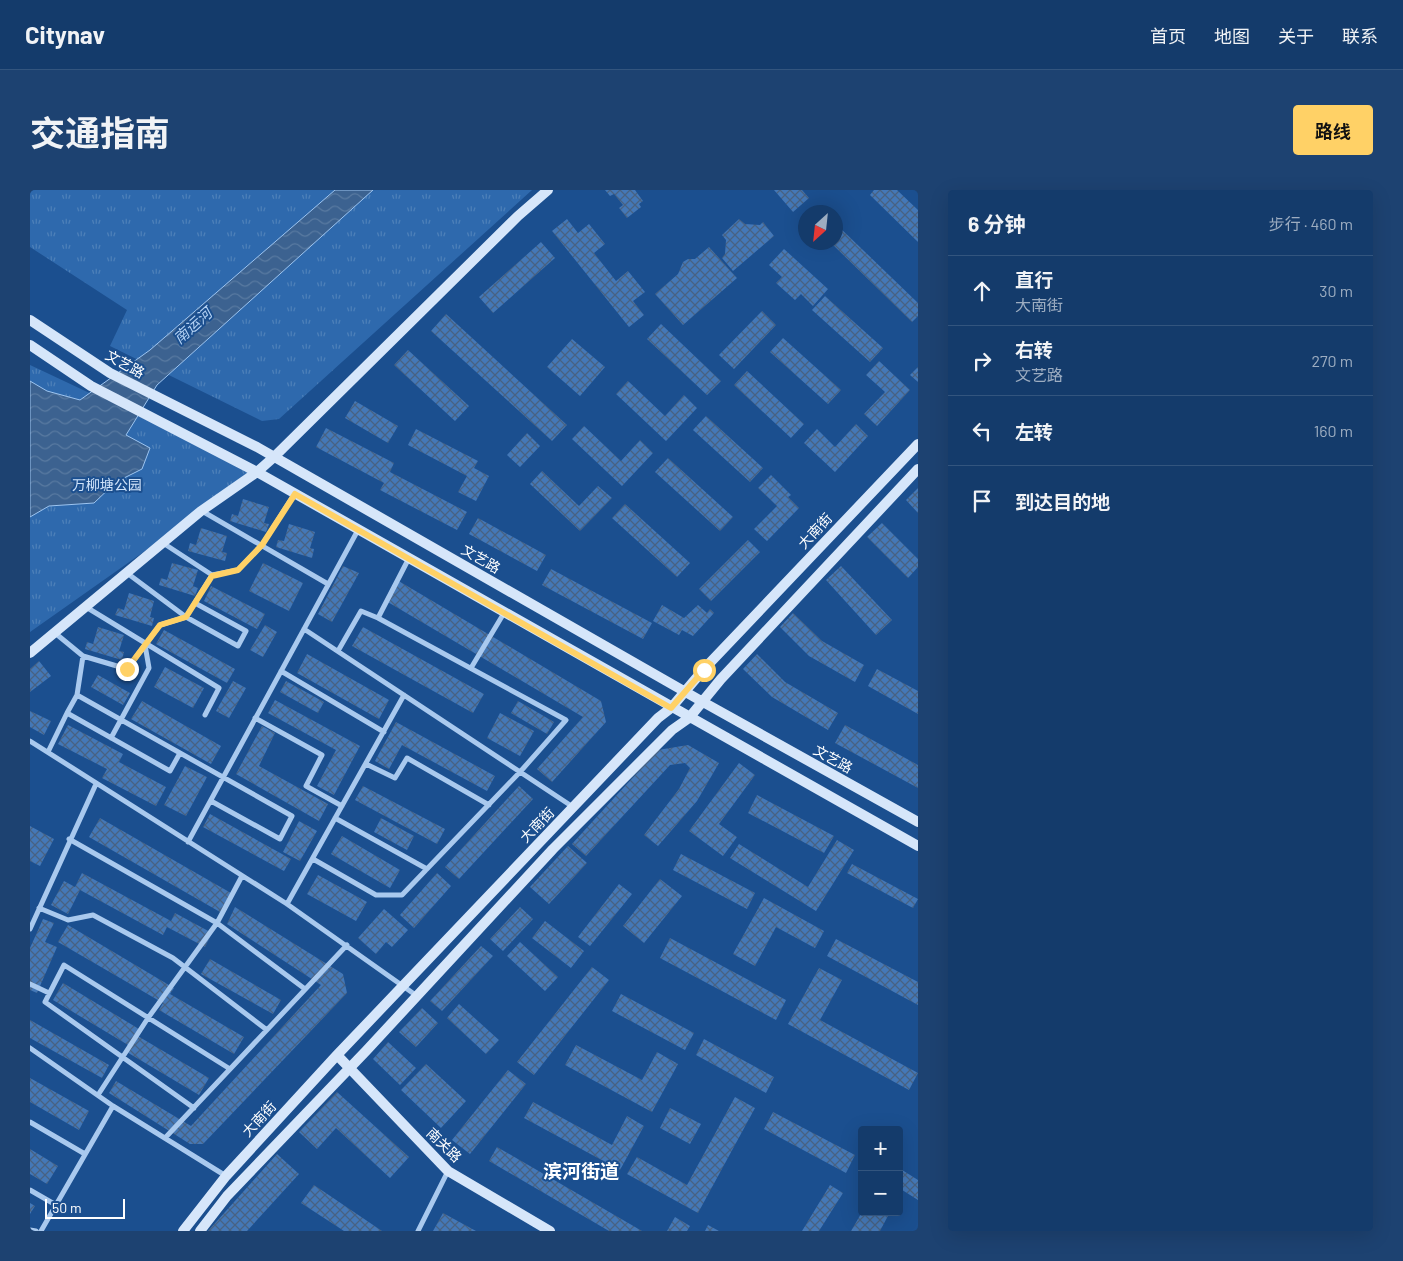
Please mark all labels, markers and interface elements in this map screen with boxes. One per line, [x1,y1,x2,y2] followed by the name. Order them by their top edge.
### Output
[25,20,105,49] text: Citynav
[1150,25,1186,47] text: 首页
[1214,25,1250,47] text: 地图
[1278,25,1314,47] text: 关于
[1342,25,1378,47] text: 联系
[1293,105,1373,155] button: 路线
[30,111,170,153] text: 交通指南
[798,205,843,250] north arrow
[968,211,1025,236] text: 6 分钟
[1269,214,1353,233] text: 步行 · 460 m
[1015,268,1053,291] text: 直行
[968,277,996,305] icon: ahead
[1319,281,1353,300] text: 30 m
[1015,295,1063,314] text: 大南街
[170,302,217,347] water label: 南运河
[1015,338,1053,361] text: 右转
[103,346,148,381] street label: 文艺路
[968,347,996,375] icon: right
[1311,351,1353,370] text: 270 m
[1015,365,1063,384] text: 文艺路
[968,417,996,445] icon: left
[1015,420,1053,443] text: 左转
[1314,421,1353,440] text: 160 m
[72,476,142,493] park label: 万柳塘公园
[968,487,996,515] icon: arrive
[1015,490,1110,513] text: 到达目的地
[794,510,835,552] street label: 大南街
[459,541,504,576] street label: 文艺路
[116,658,139,681] route end
[693,659,716,682] route start
[811,741,856,776] street label: 文艺路
[516,804,557,846] street label: 大南街
[238,1098,279,1140] street label: 大南街
[423,1124,465,1165] street label: 南关路
[858,1126,903,1216] map controls
[858,1126,903,1171] button: +
[543,1159,619,1182] district label: 滨河街道
[858,1171,903,1216] button: −
[45,1196,125,1219] scale bar
[52,1199,81,1216] text: 50 m

